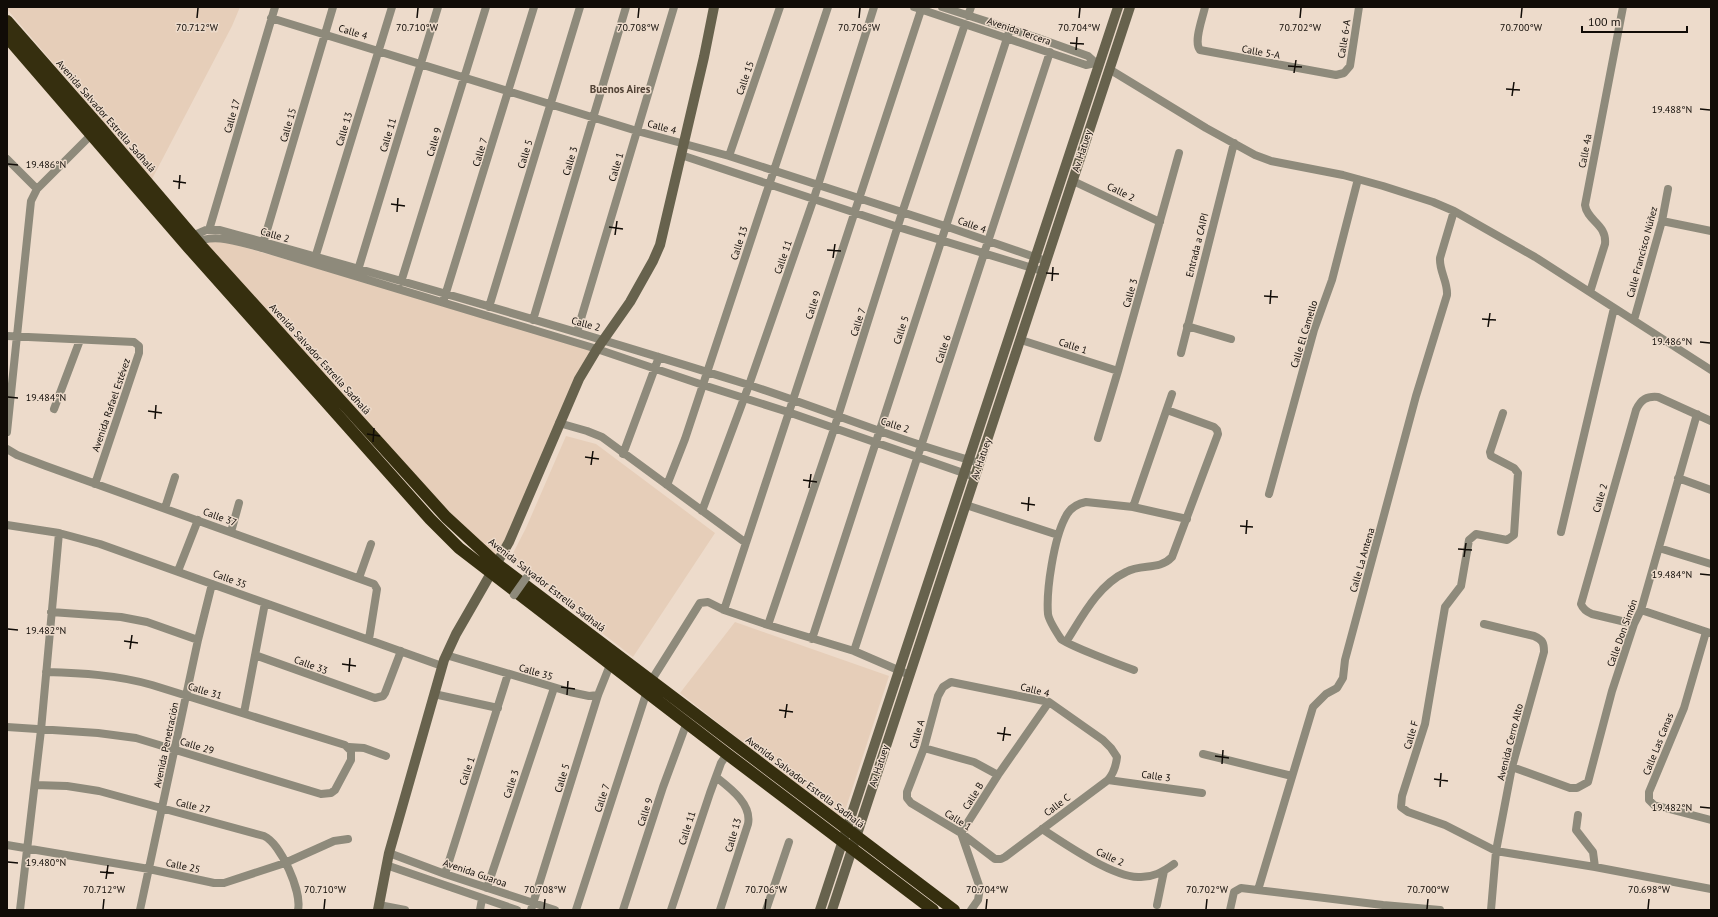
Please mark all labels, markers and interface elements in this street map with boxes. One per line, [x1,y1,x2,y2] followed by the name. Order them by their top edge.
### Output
[1582,8,1687,34] scale bar
[985,14,1053,48] street label: Avenida Tercera
[1588,14,1621,29] text: 100 m
[1335,19,1353,59] street label: Calle 6-A
[176,21,219,34] text: 70.712°W
[337,21,370,43] street label: Calle 4
[396,21,439,34] text: 70.710°W
[617,21,660,34] text: 70.708°W
[838,21,881,34] text: 70.706°W
[1058,21,1101,34] text: 70.704°W
[1279,21,1322,34] text: 70.702°W
[1500,21,1543,34] text: 70.700°W
[1241,42,1281,62] street label: Calle 5-A
[53,57,159,175] street label: Avenida Salvador Estrella Sadhalá
[733,59,757,97] street label: Calle 15
[590,82,651,96] district label: Buenos Aires
[221,97,243,135] street label: Calle 17
[1652,103,1692,116] text: 19.488°N
[277,106,299,144] street label: Calle 15
[333,110,355,148] street label: Calle 13
[377,116,399,154] street label: Calle 11
[646,117,678,137] street label: Calle 4
[423,126,445,158] street label: Calle 9
[1069,128,1095,174] street label: Av. Hatuey
[1575,133,1595,169] street label: Calle 4a
[469,136,491,168] street label: Calle 7
[514,138,536,170] street label: Calle 5
[559,145,581,177] street label: Calle 3
[605,151,627,183] street label: Calle 1
[26,158,66,171] text: 19.486°N
[1105,180,1137,204] street label: Calle 2
[1624,205,1660,299] street label: Calle Francisco Núñez
[1183,211,1211,279] street label: Entrada a CAIPI
[956,214,989,236] street label: Calle 4
[727,224,751,262] street label: Calle 13
[259,225,291,245] street label: Calle 2
[771,238,795,276] street label: Calle 11
[1120,277,1140,309] street label: Calle 3
[802,289,824,321] street label: Calle 9
[1288,299,1320,369] street label: Calle El Camello
[267,301,373,417] street label: Avenida Salvador Estrella Sadhalá
[847,306,869,338] street label: Calle 7
[570,314,602,334] street label: Calle 2
[890,314,912,346] street label: Calle 5
[932,333,954,365] street label: Calle 6
[1057,335,1089,357] street label: Calle 1
[1652,335,1692,348] text: 19.486°N
[89,357,133,453] street label: Avenida Rafael Estévez
[26,391,66,404] text: 19.484°N
[879,414,911,436] street label: Calle 2
[968,436,994,482] street label: Av. Hatuey
[1590,482,1610,514] street label: Calle 2
[201,505,239,529] street label: Calle 37
[1347,526,1377,594] street label: Calle La Antena
[486,535,608,635] street label: Avenida Salvador Estrella Sadhalá
[211,567,249,591] street label: Calle 35
[1652,568,1692,581] text: 19.484°N
[1604,597,1640,669] street label: Calle Don Simón
[26,624,66,637] text: 19.482°N
[292,653,330,677] street label: Calle 33
[517,661,555,683] street label: Calle 35
[186,680,224,702] street label: Calle 31
[1019,680,1051,700] street label: Calle 4
[151,701,181,789] street label: Avenida Penetración
[1494,702,1526,782] street label: Avenida Cerro Alto
[1640,711,1676,777] street label: Calle Las Canas
[906,718,928,750] street label: Calle A
[1401,719,1421,751] street label: Calle F
[743,733,867,831] street label: Avenida Salvador Estrella Sadhalá
[178,735,216,757] street label: Calle 29
[866,743,892,789] street label: Av. Hatuey
[456,755,478,787] street label: Calle 1
[551,762,573,794] street label: Calle 5
[500,768,522,800] street label: Calle 3
[1140,768,1172,784] street label: Calle 3
[960,780,987,812] street label: Calle B
[591,782,613,814] street label: Calle 7
[1041,791,1073,819] street label: Calle C
[174,795,212,817] street label: Calle 27
[634,796,656,828] street label: Calle 9
[1652,801,1692,814] text: 19.482°N
[942,807,974,833] street label: Calle 1
[675,809,699,847] street label: Calle 11
[722,816,744,854] street label: Calle 13
[1094,845,1126,869] street label: Calle 2
[26,856,66,869] text: 19.480°N
[165,856,201,876] street label: Calle 25
[441,856,509,890] street label: Avenida Guaroa
[83,883,126,896] text: 70.712°W
[304,883,347,896] text: 70.710°W
[524,883,567,896] text: 70.708°W
[745,883,788,896] text: 70.706°W
[966,883,1009,896] text: 70.704°W
[1186,883,1229,896] text: 70.702°W
[1407,883,1450,896] text: 70.700°W
[1628,883,1671,896] text: 70.698°W

